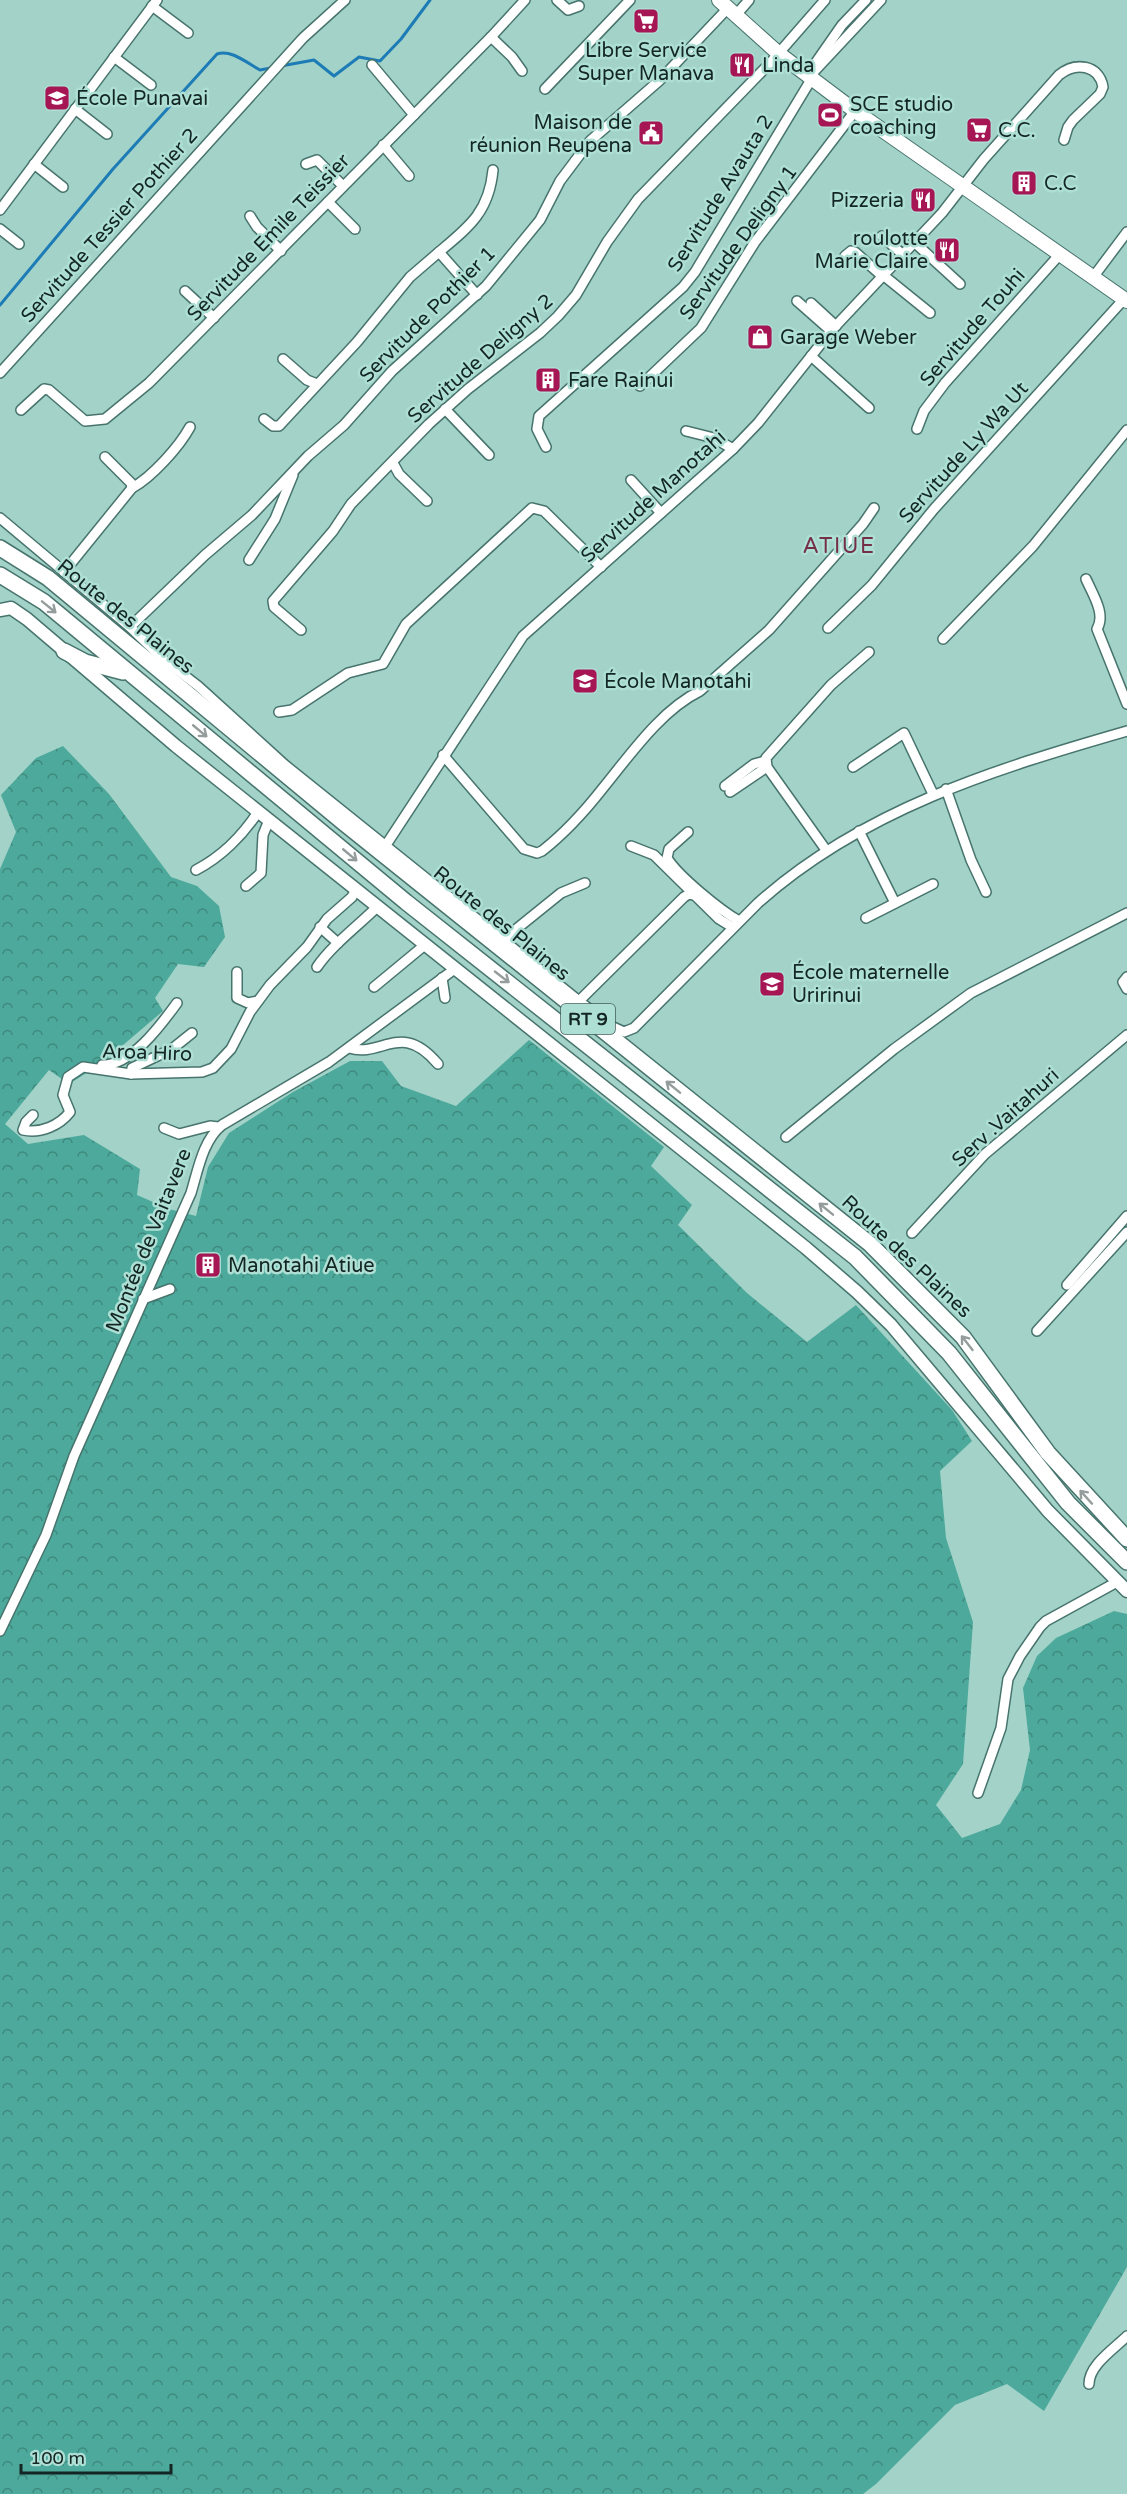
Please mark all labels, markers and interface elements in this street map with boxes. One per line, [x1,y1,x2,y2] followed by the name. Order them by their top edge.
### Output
[631,6,661,36] supermarket icon: Libre Service Super Manava
[578,39,714,86] place label: Libre Service Super Manava
[727,50,757,80] restaurant icon: Linda
[762,54,815,78] place label: Linda
[42,83,72,113] school or university icon: École Punavai
[76,86,208,111] place label: École Punavai
[850,93,953,140] place label: SCE studio coaching
[815,100,845,130] sports icon: SCE studio coaching
[469,111,632,158] place label: Maison de réunion Reupena
[663,111,779,276] street label: Servitude Avauta 2
[964,115,994,145] supermarket icon: C.C.
[636,118,666,148] public building icon: Maison de réunion Reupena
[998,119,1036,143] place label: C.C.
[16,124,203,328] street label: Servitude Tessier Pothier 2
[182,149,355,326] street label: Servitude Emile Teissier
[675,161,803,324] street label: Servitude Deligny 1
[1009,168,1039,198] building icon: C.C
[1044,172,1077,196] place label: C.C
[908,185,938,215] restaurant icon: Pizzeria
[831,189,904,213] place label: Pizzeria
[815,227,928,274] place label: roulotte Marie Claire
[932,235,962,265] restaurant icon: roulotte Marie Claire
[355,242,501,388] street label: Servitude Pothier 1
[915,264,1030,391] street label: Servitude Touhi
[403,289,558,428] street label: Servitude Deligny 2
[745,322,775,352] shop icon: Garage Weber
[780,326,917,350] place label: Garage Weber
[533,365,563,395] building icon: Fare Rainui
[568,369,673,393] place label: Fare Rainui
[894,377,1034,528] street label: Servitude Ly Wa Ut
[576,425,731,568] street label: Servitude Manotahi
[803,533,875,559] district label: ATIUE
[52,554,199,679] street label: Route des Plaines
[41,600,56,614] one-way arrow
[570,666,600,696] school or university icon: École Manotahi
[604,669,752,694] place label: École Manotahi
[192,724,208,737] one-way arrow
[342,848,357,862] one-way arrow
[428,861,575,986] street label: Route des Plaines
[792,960,949,1008] place label: École maternelle Uririnui
[757,969,787,999] school or university icon: École maternelle Uririnui
[494,970,510,983] one-way arrow
[561,1004,615,1034] road number: RT 9
[101,1039,192,1067] street label: Aroa Hiro
[947,1063,1064,1172] street label: Serv .Vaitahuri
[666,1081,682,1094] one-way arrow
[101,1145,197,1336] street label: Montée de Vaitavere
[836,1190,976,1323] street label: Route des Plaines
[818,1202,834,1215] one-way arrow
[193,1250,223,1280] building icon: Manotahi Atiue
[228,1254,375,1278] place label: Manotahi Atiue
[961,1335,973,1351] one-way arrow
[1079,1489,1093,1504] one-way arrow
[21,2437,171,2475] scale bar
[30,2447,85,2469] text: 100 m

